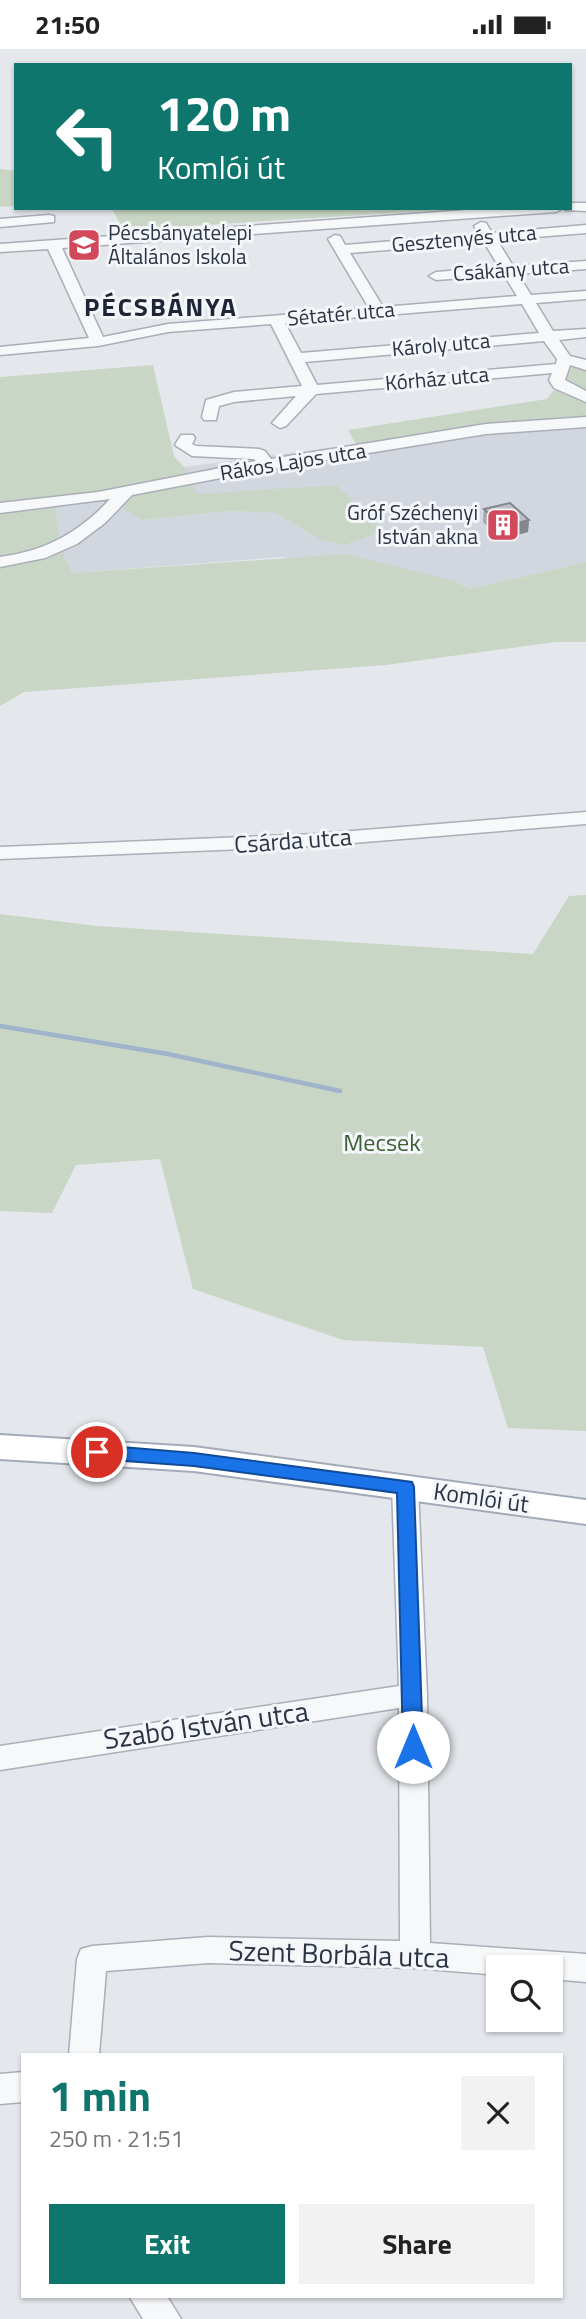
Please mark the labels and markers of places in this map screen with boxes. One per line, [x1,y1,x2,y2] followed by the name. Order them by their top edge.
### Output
[108,216,252,272] place label: Pécsbányatelepi Általános Iskola
[65,226,103,264] school or university icon: Pécsbányatelepi Általános Iskola
[347,496,478,552] place label: Gróf Széchenyi István akna
[484,506,522,544] building icon: Gróf Széchenyi István akna
[67,1422,127,1482] pin

